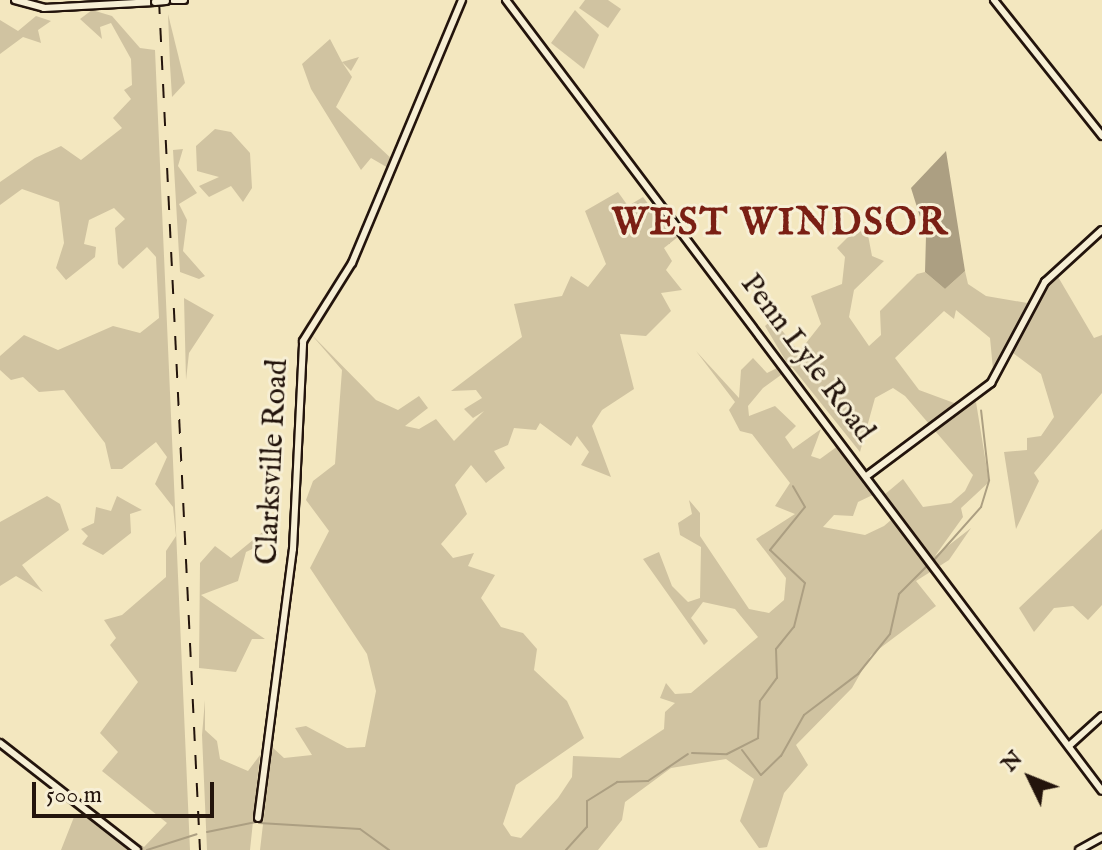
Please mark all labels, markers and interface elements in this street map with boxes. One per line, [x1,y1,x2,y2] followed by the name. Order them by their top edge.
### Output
[611,202,949,248] district label: WEST WINDSOR
[732,267,882,449] street label: Penn Lyle Road
[250,358,296,566] street label: Clarksville Road
[990,738,1070,818] north arrow
[996,745,1029,778] text: N
[36,766,218,816] scale bar
[46,780,102,811] text: 500 m

